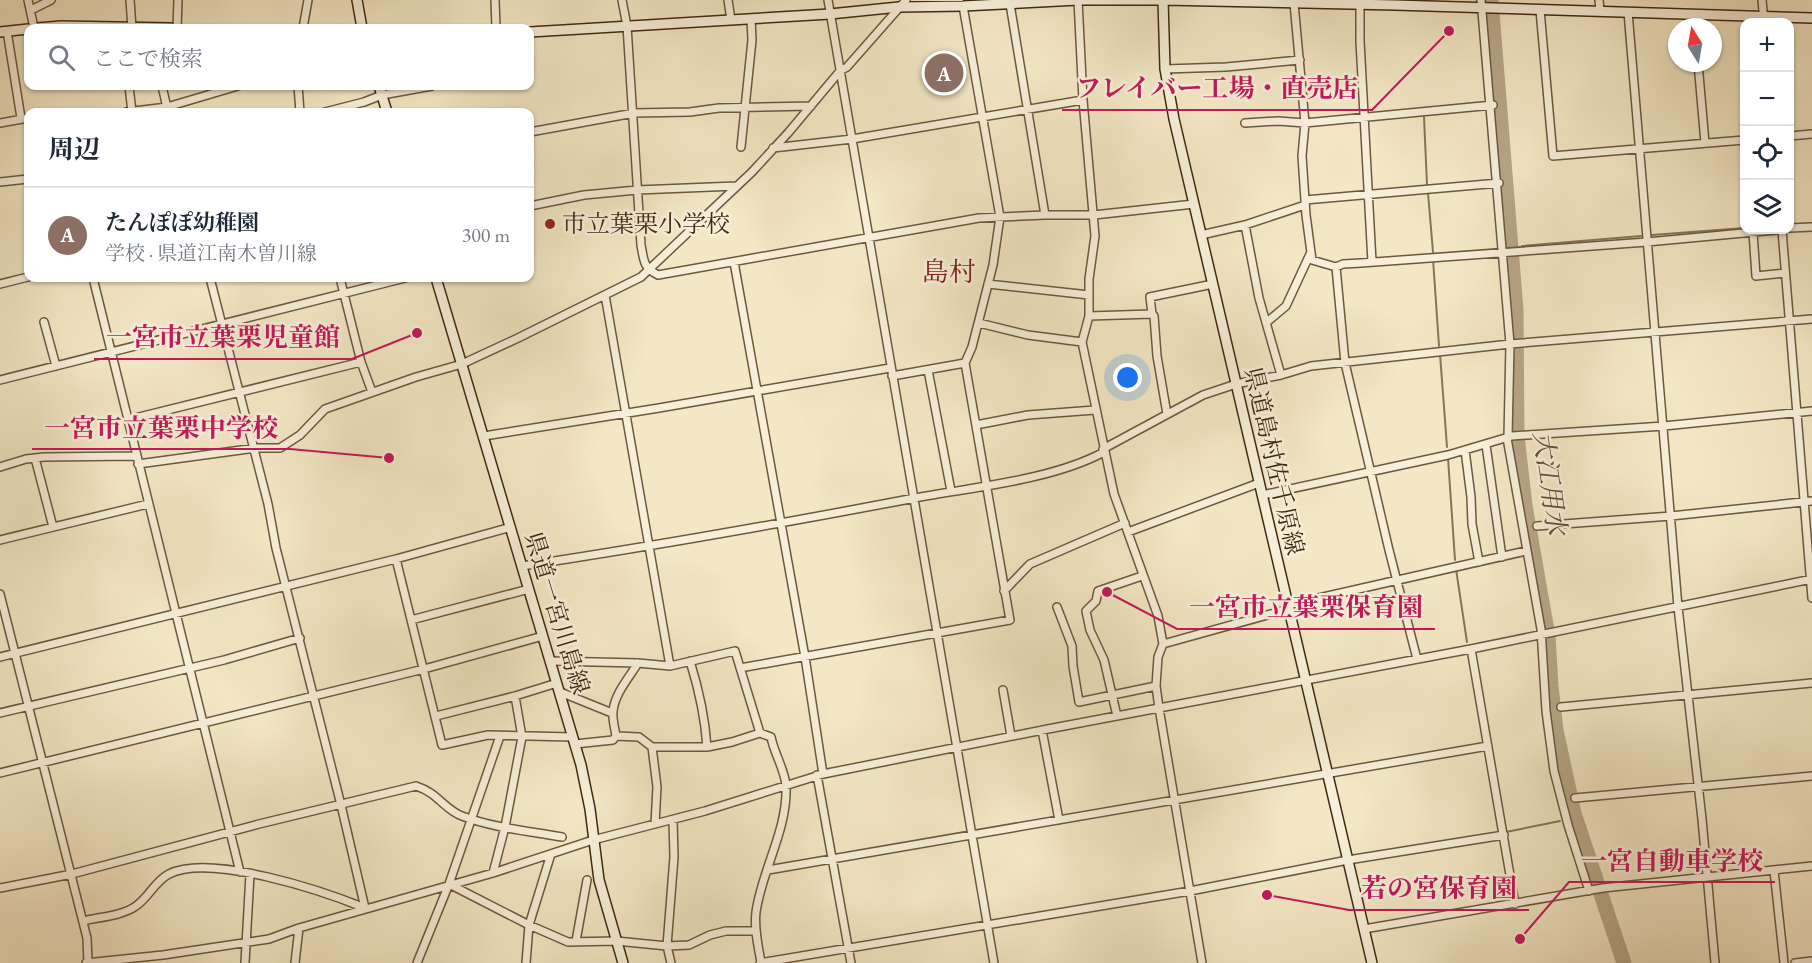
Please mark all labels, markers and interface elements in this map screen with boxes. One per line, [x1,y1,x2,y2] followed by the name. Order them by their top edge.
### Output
[1668,18,1722,72] north arrow
[1740,18,1794,234] map controls
[1740,18,1794,72] button: +
[24,24,534,90] search box
[45,41,78,74] icon: search
[93,44,203,73] text: ここで検索
[924,50,964,96] pin: A
[1062,66,1372,110] callout: フレイバー工場・直売店
[1075,71,1359,105] text: フレイバー工場・直売店
[1740,72,1794,126] button: −
[1740,126,1794,180] button: locate
[48,132,100,166] text: 周辺
[1740,180,1794,234] button: layers
[105,208,259,237] text: たんぽぽ幼稚園
[562,208,730,239] place label: 市立葉栗小学校
[543,217,557,231] marker: 市立葉栗小学校
[60,222,75,248] text: A
[462,222,510,248] text: 300 m
[105,240,317,266] text: 学校 · 県道江南木曽川線
[922,254,976,289] district label: 島村
[94,315,352,359] callout: 一宮市立葉栗児童館
[106,320,340,354] text: 一宮市立葉栗児童館
[1113,363,1142,392] your location
[1238,364,1311,558] street label: 県道島村佐千原線
[32,405,290,449] callout: 一宮市立葉栗中学校
[44,411,278,445] text: 一宮市立葉栗中学校
[1526,429,1574,540] water label: 大江用水
[518,528,597,698] street label: 県道一宮川島線
[1177,585,1435,629] callout: 一宮市立葉栗保育園
[1189,590,1423,624] text: 一宮市立葉栗保育園
[1569,838,1775,882] callout: 一宮自動車学校
[1581,844,1763,878] text: 一宮自動車学校
[1349,866,1529,910] callout: 若の宮保育園
[1361,871,1517,905] text: 若の宮保育園

